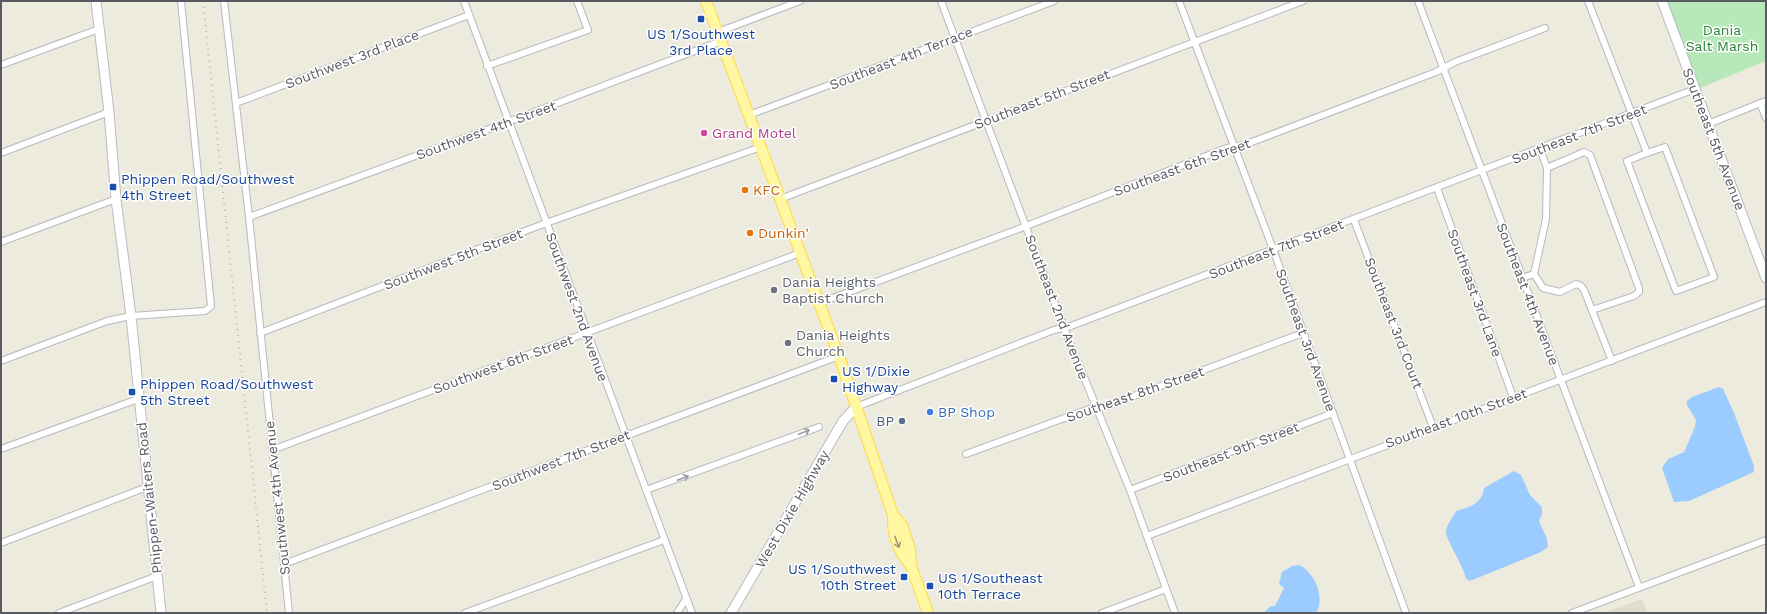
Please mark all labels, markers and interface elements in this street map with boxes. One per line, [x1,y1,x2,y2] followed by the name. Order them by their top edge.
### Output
[696,14,706,24] marker: US 1/Southwest 3rd Place
[1686,22,1758,54] park label: Dania Salt Marsh
[827,23,975,93] street label: Southeast 4th Terrace
[283,26,421,92] street label: Southwest 3rd Place
[647,26,755,58] place label: US 1/Southwest 3rd Place
[972,66,1112,132] street label: Southeast 5th Street
[1679,66,1749,212] street label: Southeast 5th Avenue
[414,97,558,163] street label: Southwest 4th Street
[1509,101,1649,167] street label: Southeast 7th Street
[712,125,797,141] place label: Grand Motel
[699,128,709,138] marker: Grand Motel
[1111,135,1253,199] street label: Southeast 6th Street
[121,171,295,203] place label: Phippen Road/Southwest 4th Street
[108,182,118,192] marker: Phippen Road/Southwest 4th Street
[753,182,780,198] place label: KFC
[740,185,750,195] marker: KFC
[1206,216,1346,282] street label: Southeast 7th Street
[1493,220,1563,368] street label: Southeast 4th Avenue
[381,225,525,293] street label: Southwest 5th Street
[758,225,809,241] place label: Dunkin'
[1444,227,1506,359] street label: Southeast 3rd Lane
[745,228,755,238] marker: Dunkin'
[543,230,611,384] street label: Southwest 2nd Avenue
[1022,232,1092,382] street label: Southeast 2nd Avenue
[1362,255,1427,391] street label: Southeast 3rd Court
[1273,266,1339,414] street label: Southeast 3rd Avenue
[782,274,884,306] place label: Dania Heights Baptist Church
[769,285,779,295] marker: Dania Heights Baptist Church
[796,327,890,359] place label: Dania Heights Church
[431,331,575,397] street label: Southwest 6th Street
[783,338,793,348] marker: Dania Heights Church
[842,363,910,395] place label: US 1/Dixie Highway
[1064,363,1206,425] street label: Southeast 8th Street
[829,374,839,384] marker: US 1/Dixie Highway
[140,376,314,408] place label: Phippen Road/Southwest 5th Street
[1383,385,1529,451] street label: Southeast 10th Street
[127,387,137,397] marker: Phippen Road/Southwest 5th Street
[938,404,995,420] place label: BP Shop
[925,407,935,417] marker: BP Shop
[876,413,894,429] place label: BP
[897,416,907,426] marker: BP
[1161,419,1302,485] street label: Southeast 9th Street
[261,420,293,576] street label: Southwest 4th Avenue
[133,422,165,574] street label: Phippen-Waiters Road
[490,426,632,494] street label: Southwest 7th Street
[798,428,810,436] one-way arrow
[752,447,833,571] street label: West Dixie Highway
[676,474,688,482] one-way arrow
[893,536,901,548] one-way arrow
[788,561,896,593] place label: US 1/Southwest 10th Street
[938,570,1043,602] place label: US 1/Southeast 10th Terrace
[899,572,909,582] marker: US 1/Southwest 10th Street
[925,581,935,591] marker: US 1/Southeast 10th Terrace

